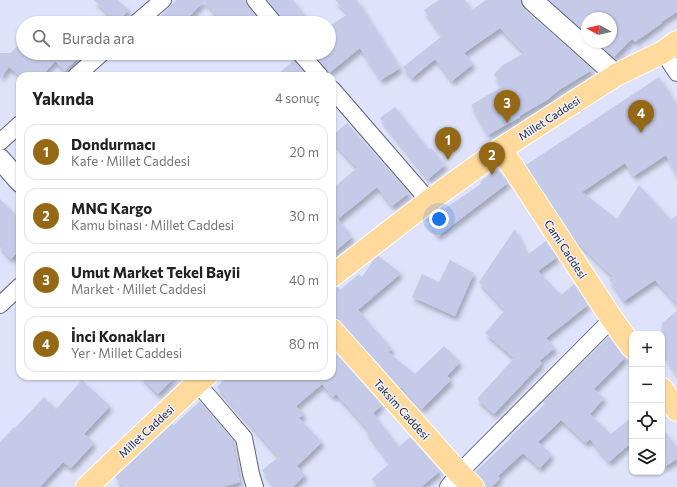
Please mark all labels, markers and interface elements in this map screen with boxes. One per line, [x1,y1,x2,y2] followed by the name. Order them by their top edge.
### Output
[581,12,617,48] north arrow
[16,16,336,60] search box
[30,27,52,49] icon: search
[62,29,135,47] text: Burada ara
[32,88,94,109] text: Yakında
[275,90,320,106] text: 4 sonuç
[494,90,520,123] pin: 3
[516,93,582,143] street label: Millet Caddesi
[628,100,654,133] pin: 4
[435,127,461,160] pin: 1
[71,135,156,153] text: Dondurmacı
[479,142,505,175] pin: 2
[43,144,49,160] text: 1
[290,144,319,160] text: 20 m
[71,153,190,169] text: Kafe · Millet Caddesi
[71,199,152,217] text: MNG Kargo
[42,208,50,224] text: 2
[289,208,319,224] text: 30 m
[429,209,449,229] your location
[71,217,234,233] text: Kamu binası · Millet Caddesi
[542,217,590,281] street label: Cami Caddesi
[71,263,240,281] text: Umut Market Tekel Bayii
[42,272,50,288] text: 3
[289,272,319,288] text: 40 m
[71,281,206,297] text: Market · Millet Caddesi
[71,327,165,345] text: İnci Konakları
[629,331,665,475] map controls
[629,331,665,367] button: +
[42,336,50,352] text: 4
[289,336,319,352] text: 80 m
[71,345,182,361] text: Yer · Millet Caddesi
[629,367,665,403] button: −
[371,376,433,442] street label: Taksim Caddesi
[116,402,176,460] street label: Millet Caddesi
[629,403,665,439] button: locate
[629,439,665,475] button: layers

